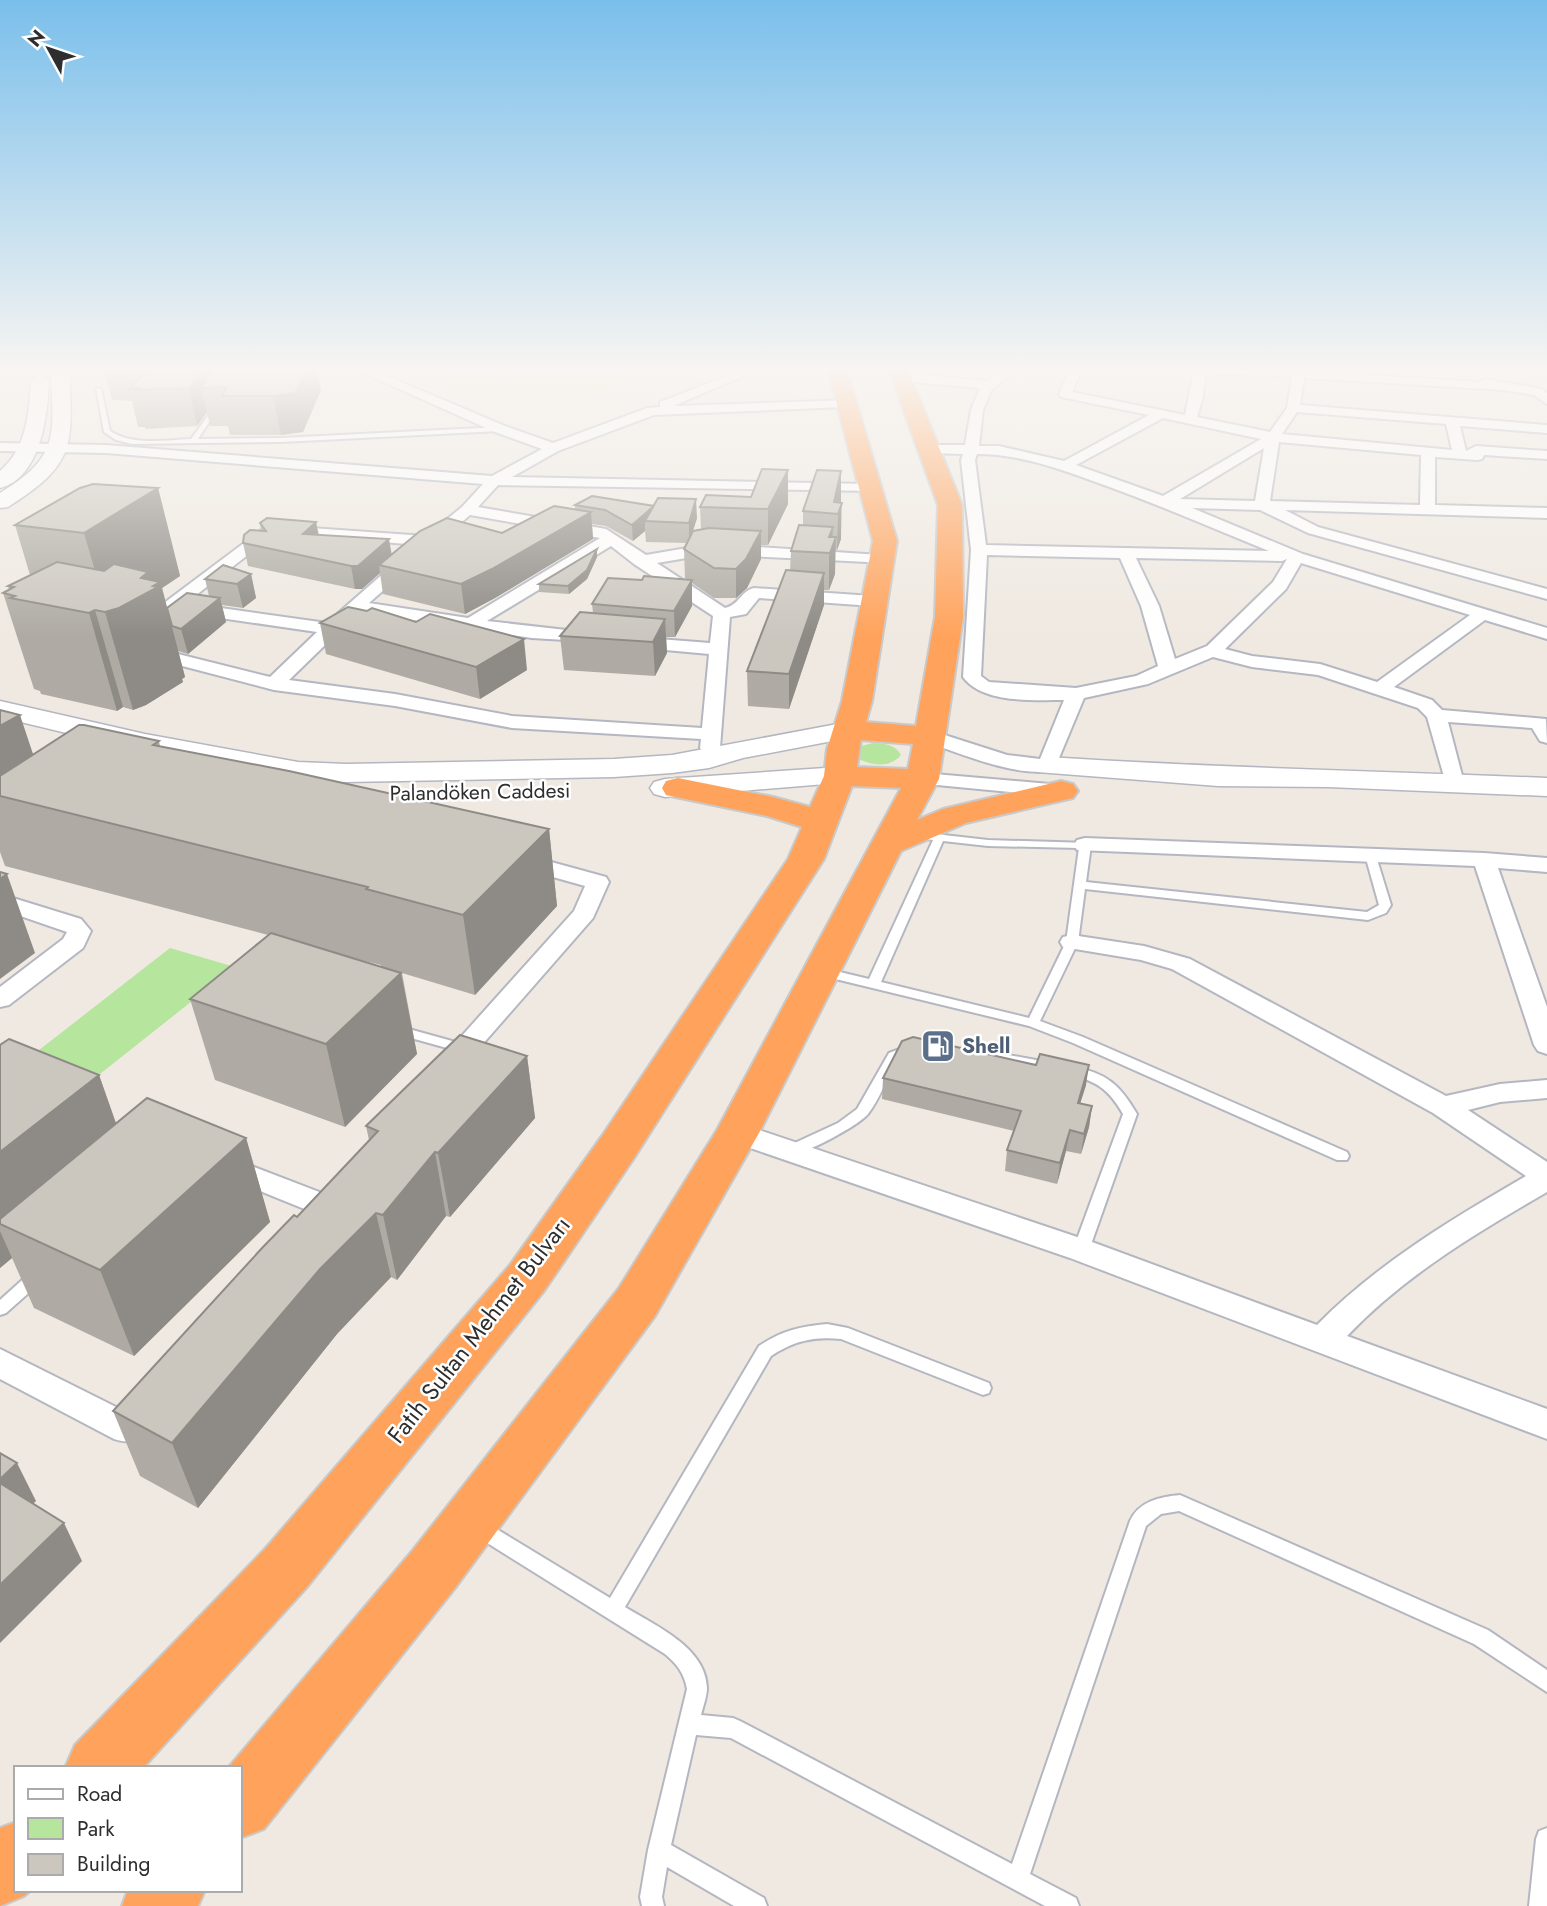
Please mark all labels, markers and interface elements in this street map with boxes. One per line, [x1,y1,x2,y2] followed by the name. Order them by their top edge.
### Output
[14,14,84,84] north arrow
[21,24,52,53] text: N
[389,775,571,809] street label: Palandöken Caddesi
[919,1027,957,1065] fuel station icon: Shell
[962,1031,1010,1061] place label: Shell
[379,1209,578,1451] street label: Fatih Sultan Mehmet Bulvarı
[14,1766,242,1892] legend
[77,1779,122,1809] text: Road
[77,1814,115,1844] text: Park
[77,1849,150,1879] text: Building

